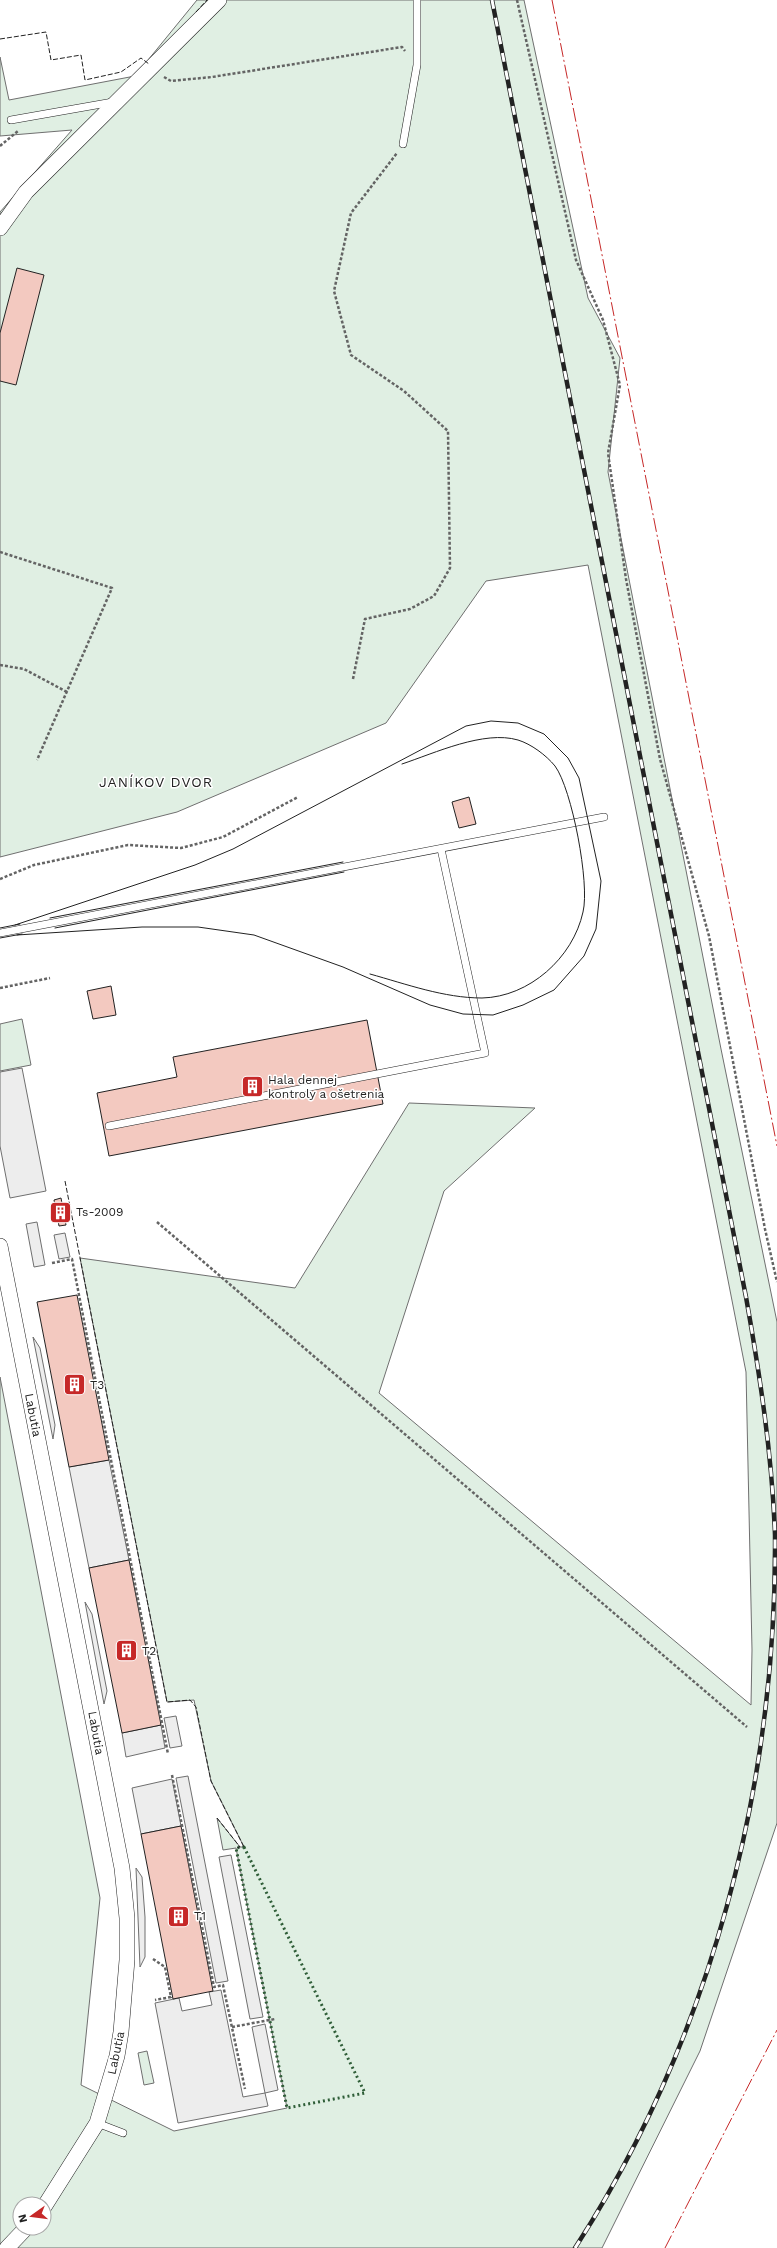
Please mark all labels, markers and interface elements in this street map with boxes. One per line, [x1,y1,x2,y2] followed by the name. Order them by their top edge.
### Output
[99,774,213,790] district label: JANÍKOV DVOR
[268,1073,385,1101] place label: Hala dennej kontroly a ošetrenia
[239,1074,265,1100] building icon: Hala dennej kontroly a ošetrenia
[47,1199,73,1225] building icon: Ts-2009
[76,1205,123,1219] place label: Ts-2009
[61,1372,87,1398] building icon: T3
[90,1378,104,1392] place label: T3
[22,1392,44,1438] street label: Labutia
[113,1638,139,1664] building icon: T2
[142,1644,156,1658] place label: T2
[85,1710,107,1756] street label: Labutia
[165,1903,191,1929] building icon: T1
[194,1909,206,1923] place label: T1
[105,2030,127,2076] street label: Labutia
[12,2196,52,2236] north arrow
[15,2213,30,2224] text: N

